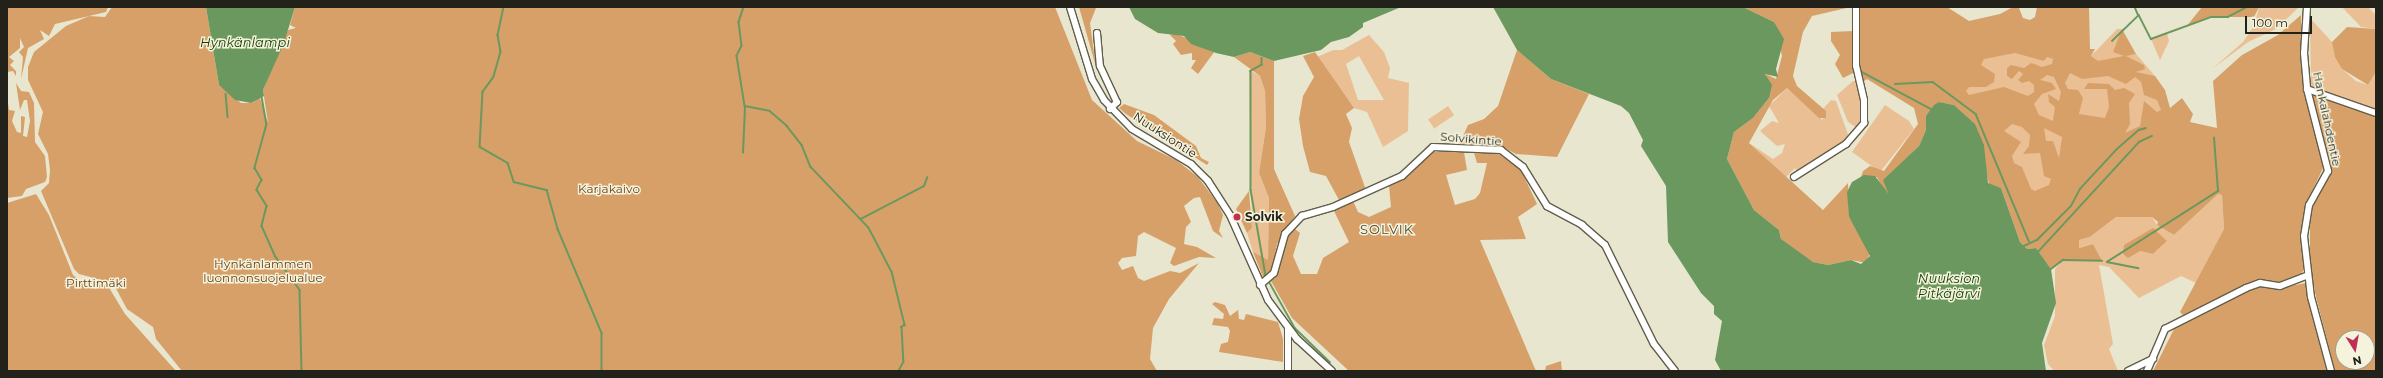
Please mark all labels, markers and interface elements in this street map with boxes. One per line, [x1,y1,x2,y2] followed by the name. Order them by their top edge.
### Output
[2247,8,2314,34] scale bar
[2252,15,2288,30] text: 100 m
[200,34,290,50] water label: Hynkänlampi
[2310,70,2344,168] street label: Hankalahdentie
[1130,109,1200,161] street label: Nuuksiontie
[1440,129,1502,149] street label: Solvikintie
[578,182,640,196] park label: Karjakaivo
[1245,210,1283,224] place label: Solvik
[1232,212,1242,222] marker: Solvik
[1360,221,1414,237] district label: SOLVIK
[203,257,323,285] park label: Hynkänlammen luonnonsuojelualue
[1918,271,1980,302] water label: Nuuksion Pitkäjärvi
[66,276,126,290] park label: Pirttimäki
[2335,330,2375,370] north arrow
[2351,353,2363,369] text: N

